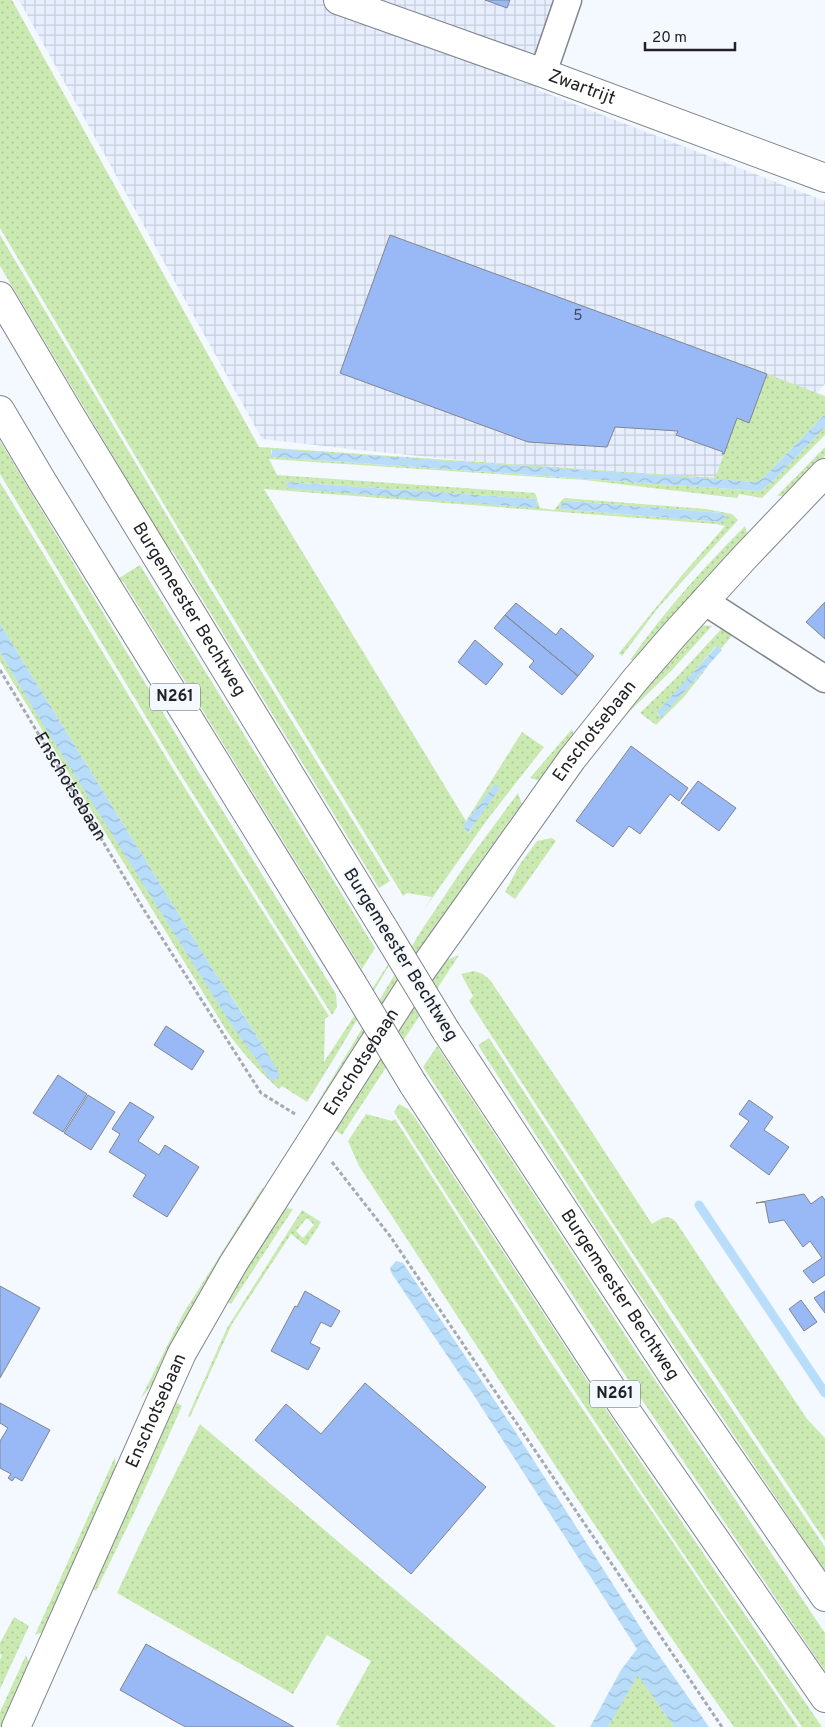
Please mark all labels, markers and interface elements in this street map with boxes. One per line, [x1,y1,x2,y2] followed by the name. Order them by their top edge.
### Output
[645,20,735,52] scale bar
[652,29,687,48] text: 20 m
[545,64,619,110] street label: Zwartrijt
[573,307,583,326] house number: 5
[127,518,251,701] street label: Burgemeester Bechtweg
[548,676,642,787] street label: Enschotsebaan
[150,684,200,710] road number: N261
[29,728,111,845] street label: Enschotsebaan
[337,864,463,1046] street label: Burgemeester Bechtweg
[319,1004,404,1120] street label: Enschotsebaan
[555,1205,684,1385] street label: Burgemeester Bechtweg
[121,1350,192,1472] street label: Enschotsebaan
[590,1380,640,1408] road number: N261

